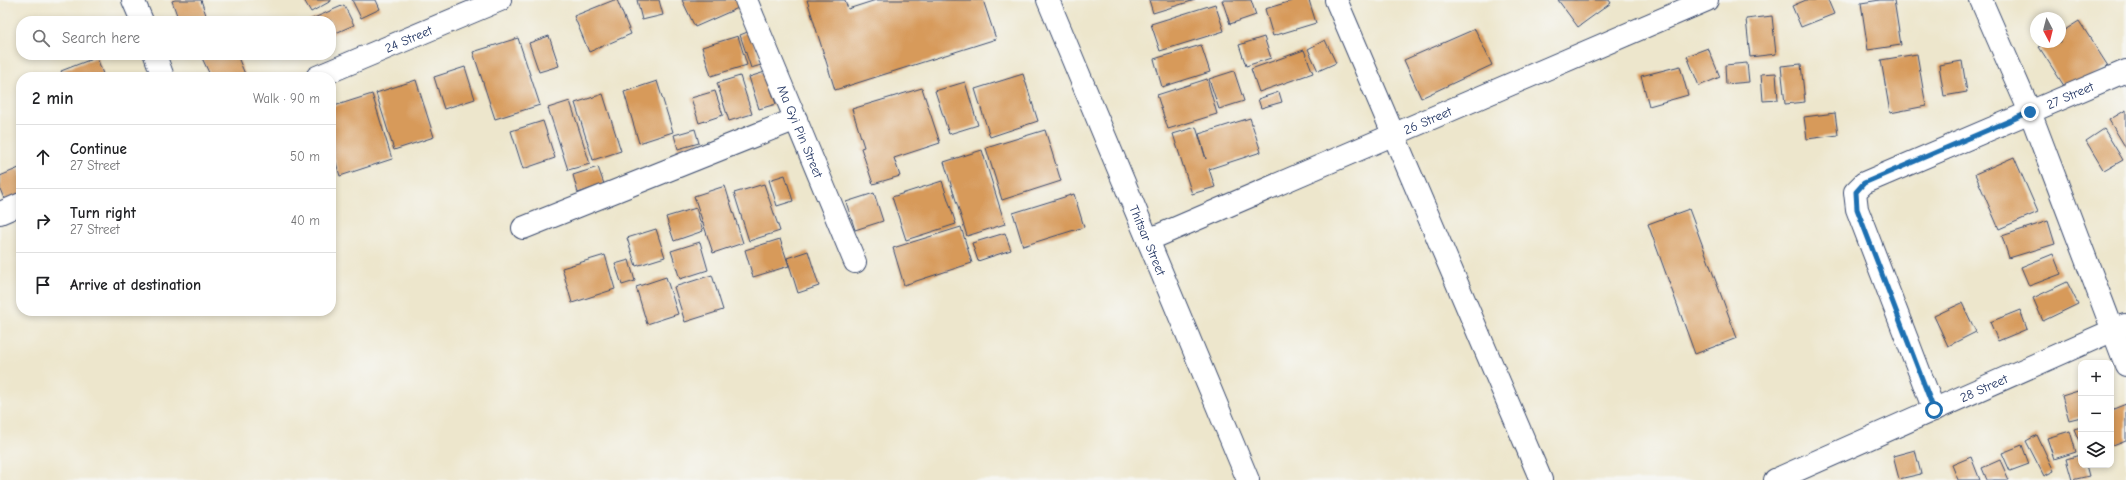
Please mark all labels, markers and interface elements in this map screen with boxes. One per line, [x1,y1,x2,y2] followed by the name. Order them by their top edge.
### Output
[2030,12,2066,48] north arrow
[16,16,336,60] search box
[382,22,435,55] street label: 24 Street
[30,27,52,49] icon: search
[62,29,140,47] text: Search here
[2044,78,2097,112] street label: 27 Street
[775,83,827,181] street label: Ma Gyi Pin Street
[32,89,73,108] text: 2 min
[253,91,320,106] text: Walk · 90 m
[1401,103,1455,137] street label: 26 Street
[2021,103,2039,121] route end
[70,140,127,158] text: Continue
[32,146,54,168] icon: ahead
[290,149,320,164] text: 50 m
[70,158,120,173] text: 27 Street
[1127,203,1170,279] street label: Thitsar Street
[70,204,136,222] text: Turn right
[32,210,54,232] icon: right
[291,213,320,228] text: 40 m
[70,222,120,237] text: 27 Street
[32,274,54,296] icon: arrive
[70,276,201,294] text: Arrive at destination
[2078,360,2114,468] map controls
[2078,360,2114,396] button: +
[1957,370,2011,405] street label: 28 Street
[2078,396,2114,432] button: −
[1925,401,1943,419] route start
[2078,432,2114,468] button: layers

